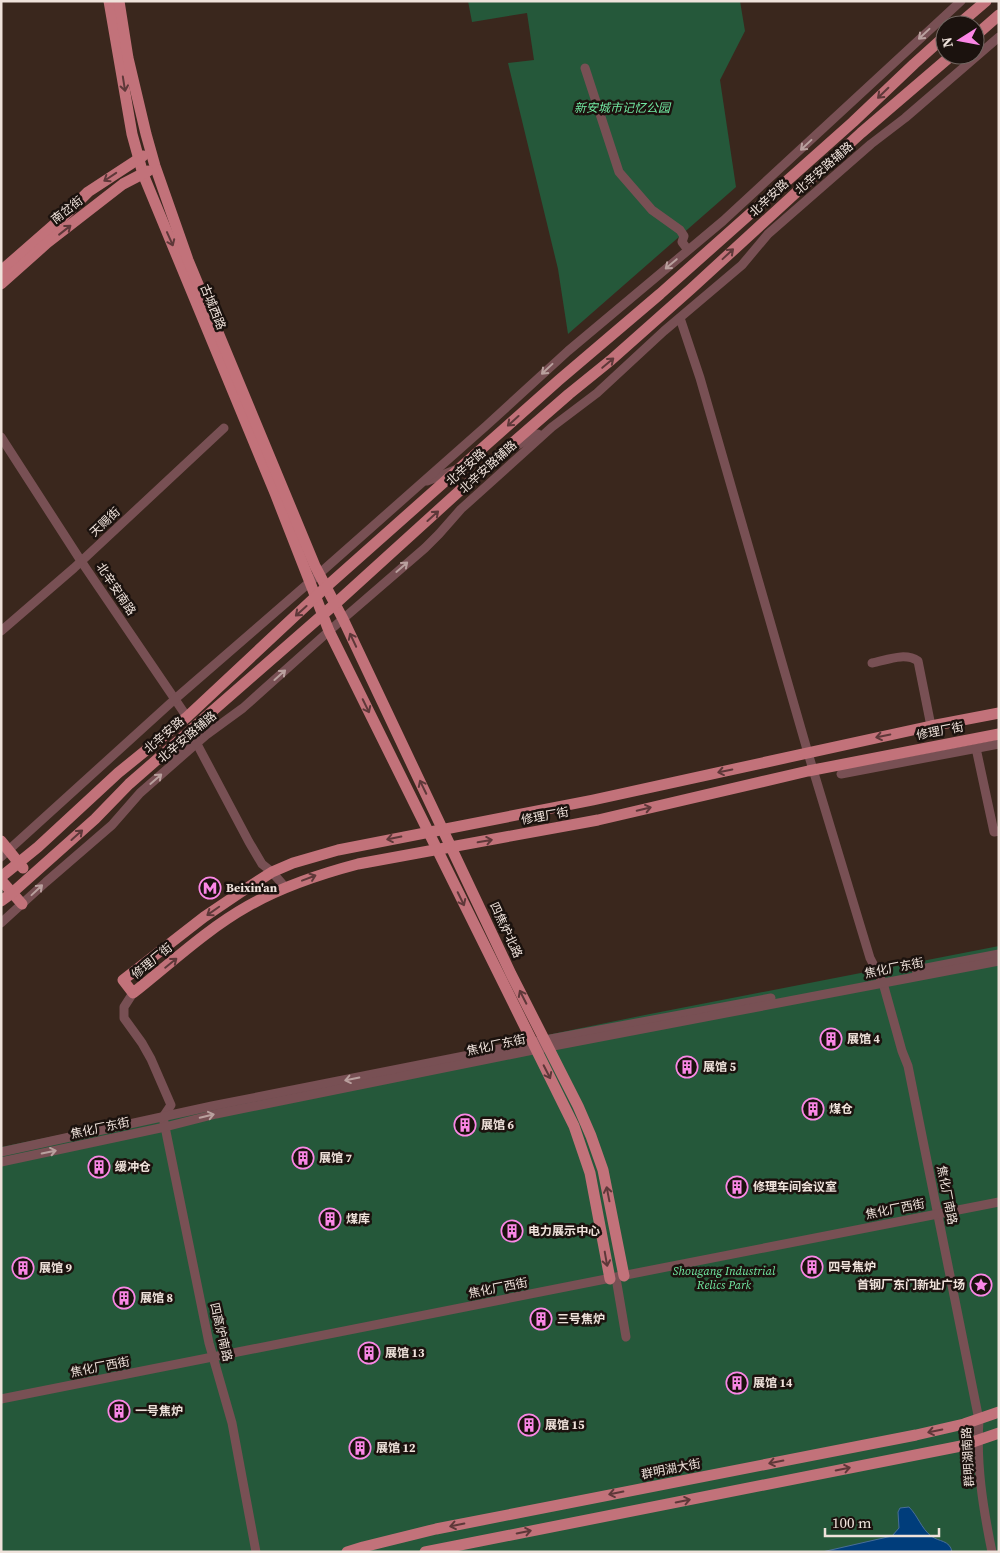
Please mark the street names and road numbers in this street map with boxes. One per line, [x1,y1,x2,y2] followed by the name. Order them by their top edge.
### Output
[792,138,856,198] street label: 北辛安路辅路
[746,176,792,220] street label: 北辛安路
[48,193,86,227] street label: 南岔街
[197,282,229,332] street label: 古城西路
[456,437,520,497] street label: 北辛安路辅路
[443,445,489,489] street label: 北辛安路
[86,504,124,540] street label: 天赐街
[93,560,139,618] street label: 北辛安南路
[154,708,220,766] street label: 北辛安路辅路
[141,713,187,757] street label: 北辛安路
[915,719,965,743] street label: 修理厂街
[520,804,570,828] street label: 修理厂街
[486,899,526,961] street label: 四焦炉北路
[128,940,176,982] street label: 修理厂街
[863,954,925,982] street label: 焦化厂东街
[465,1031,527,1059] street label: 焦化厂东街
[69,1114,131,1142] street label: 焦化厂东街
[933,1164,961,1226] street label: 焦化厂南路
[864,1195,926,1223] street label: 焦化厂西街
[467,1274,529,1302] street label: 焦化厂西街
[206,1301,236,1363] street label: 四高炉南路
[69,1353,131,1381] street label: 焦化厂西街
[958,1427,978,1487] street label: 群明湖南路
[640,1455,702,1483] street label: 群明湖大街

